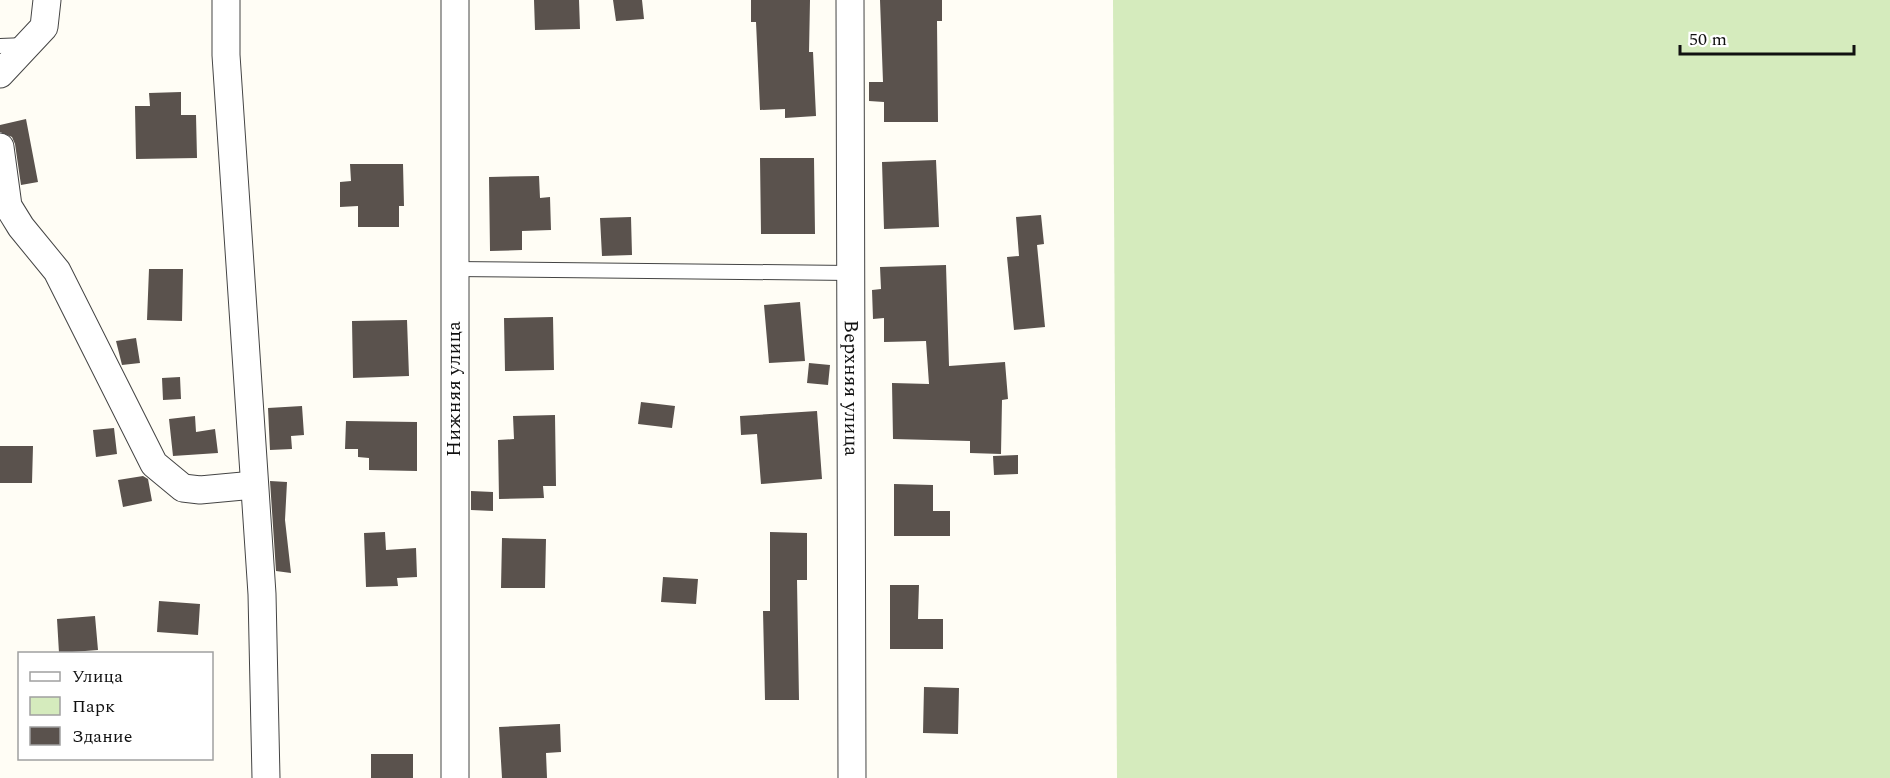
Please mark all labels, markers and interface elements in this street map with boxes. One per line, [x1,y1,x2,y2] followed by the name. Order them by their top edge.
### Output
[1680,18,1854,56] scale bar
[1689,26,1727,53] text: 50 m
[836,320,866,456] street label: Верхняя улица
[439,321,469,457] street label: Нижняя улица
[18,652,213,760] legend
[72,663,123,690] text: Улица
[72,693,115,720] text: Парк
[72,723,132,750] text: Здание

